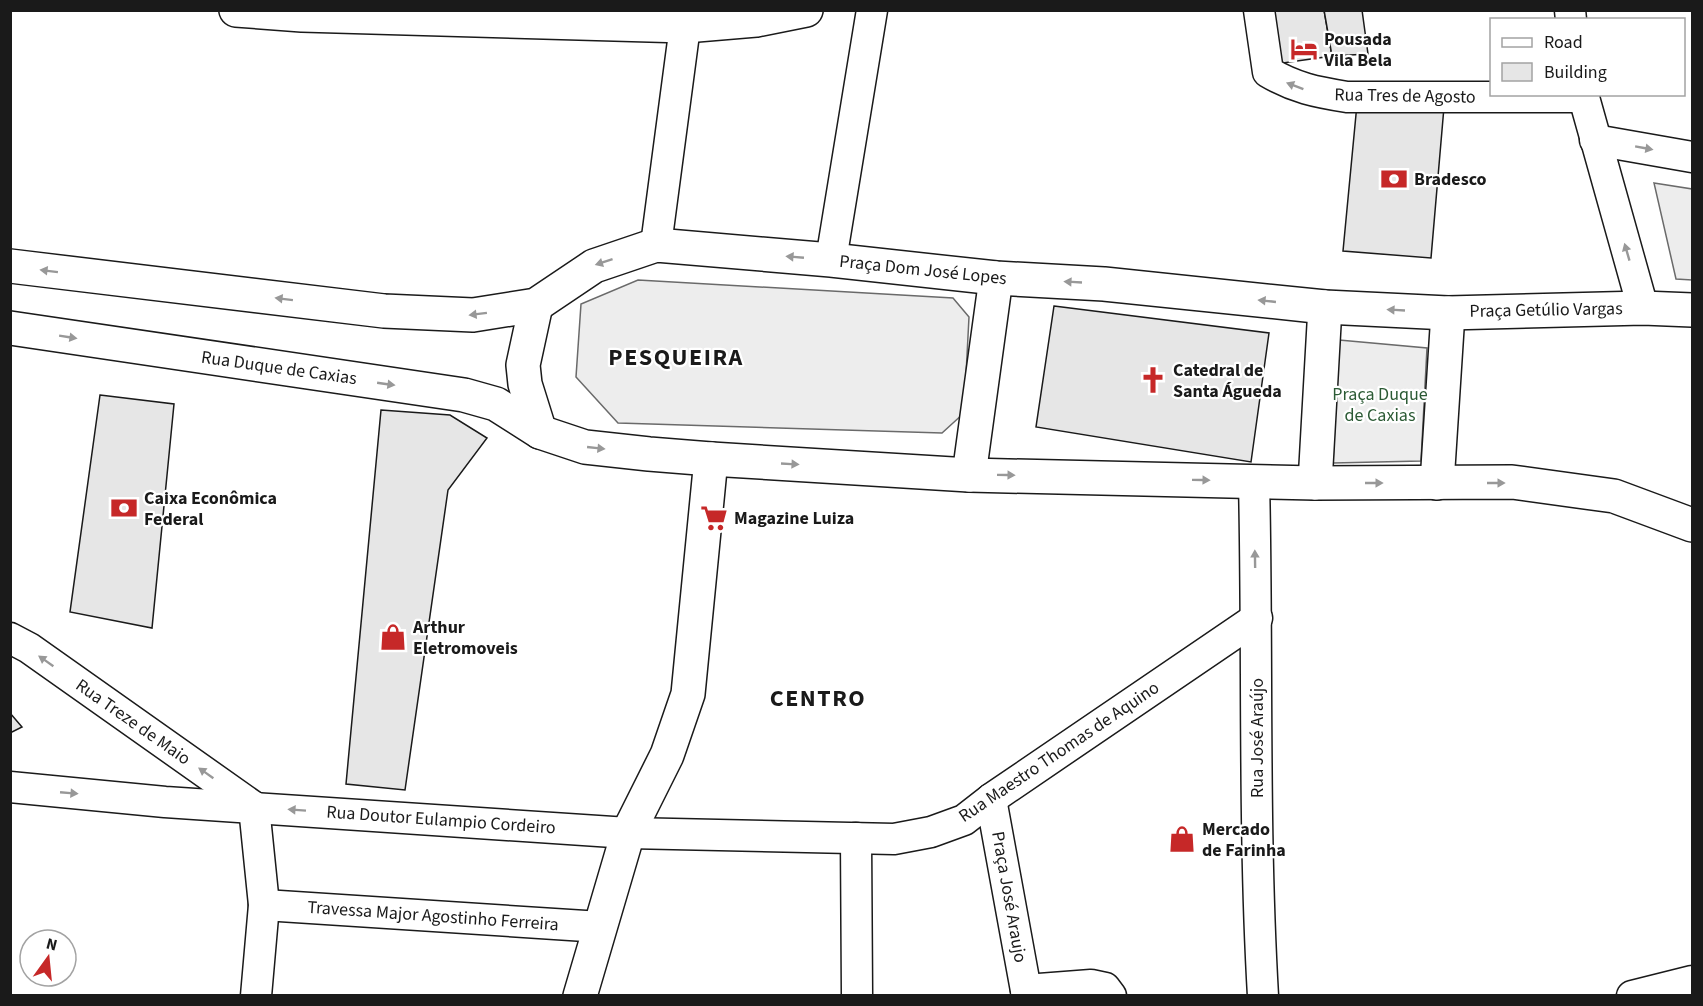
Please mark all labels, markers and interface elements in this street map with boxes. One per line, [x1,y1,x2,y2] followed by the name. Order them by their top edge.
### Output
[1490,18,1685,96] legend
[1323,27,1392,73] place label: Pousada Vila Bela
[1544,30,1583,55] text: Road
[1289,34,1319,64] hotel icon: Pousada Vila Bela
[1544,60,1607,85] text: Building
[1286,81,1304,90] one-way arrow
[1334,82,1476,110] street label: Rua Tres de Agosto
[1634,144,1653,153] one-way arrow
[1379,164,1409,194] bank icon: Bradesco
[1414,167,1487,192] place label: Bradesco
[1622,242,1631,260] one-way arrow
[838,249,1008,291] street label: Praça Dom José Lopes
[786,252,805,262] one-way arrow
[595,258,613,268] one-way arrow
[39,266,58,275] one-way arrow
[1064,278,1083,287] one-way arrow
[275,294,294,304] one-way arrow
[1258,296,1277,306] one-way arrow
[1469,296,1623,324] street label: Praça Getúlio Vargas
[1386,306,1405,315] one-way arrow
[469,309,488,319] one-way arrow
[59,332,78,341] one-way arrow
[608,340,744,375] district label: PESQUEIRA
[200,345,358,391] street label: Rua Duque de Caxias
[1173,358,1282,404] place label: Catedral de Santa Águeda
[1138,365,1168,395] church icon: Catedral de Santa Águeda
[377,379,396,388] one-way arrow
[1332,382,1428,428] park label: Praça Duque de Caxias
[587,443,606,453] one-way arrow
[781,459,800,469] one-way arrow
[996,471,1015,480] one-way arrow
[1191,475,1210,485] one-way arrow
[1364,478,1383,488] one-way arrow
[1486,478,1505,487] one-way arrow
[144,486,277,532] place label: Caixa Econômica Federal
[109,493,139,523] bank icon: Caixa Econômica Federal
[699,503,729,533] supermarket icon: Magazine Luiza
[734,506,854,531] place label: Magazine Luiza
[1251,550,1260,569] one-way arrow
[412,615,518,661] place label: Arthur Eletromoveis
[378,622,408,652] shop icon: Arthur Eletromoveis
[39,655,55,667] one-way arrow
[70,673,196,771] street label: Rua Treze de Maio
[954,675,1164,829] street label: Rua Maestro Thomas de Aquino
[1245,678,1270,798] street label: Rua José Araújo
[770,681,866,716] district label: CENTRO
[198,767,214,779] one-way arrow
[59,788,78,798] one-way arrow
[326,800,556,840] street label: Rua Doutor Eulampio Cordeiro
[288,805,307,815] one-way arrow
[1202,817,1286,863] place label: Mercado de Farinha
[1167,824,1197,854] shop icon: Mercado de Farinha
[985,829,1033,965] street label: Praça José Araujo
[306,895,560,937] street label: Travessa Major Agostinho Ferreira
[18,928,78,988] north arrow
[44,932,60,956] text: N

